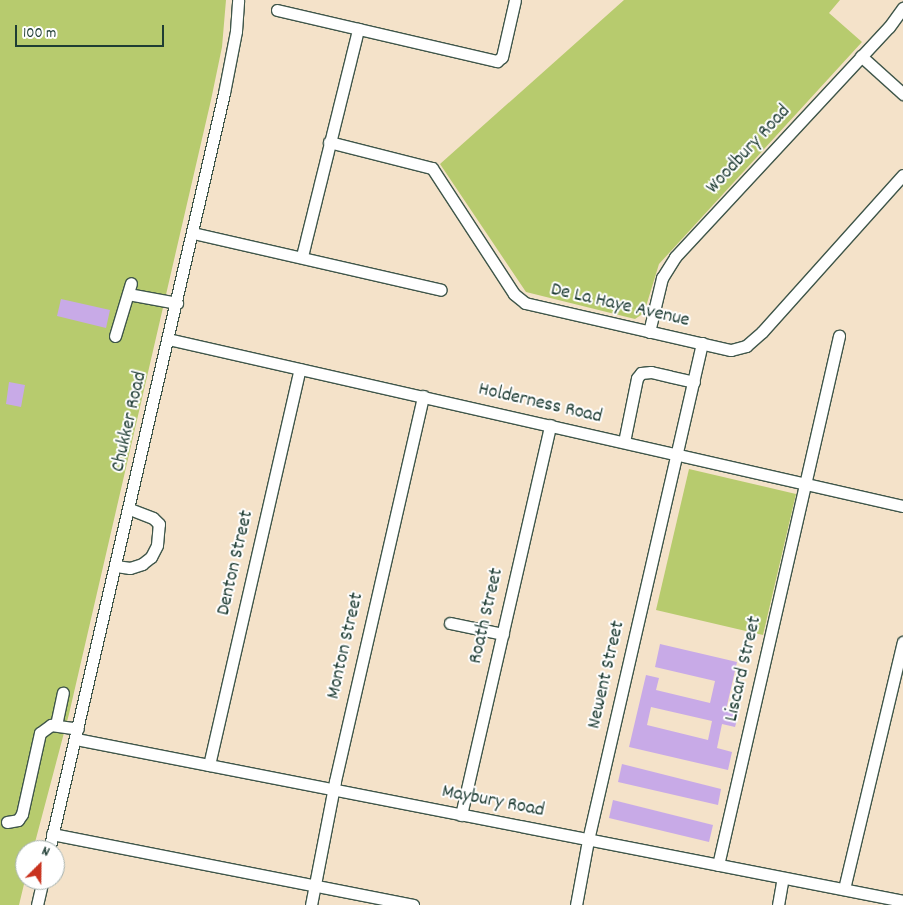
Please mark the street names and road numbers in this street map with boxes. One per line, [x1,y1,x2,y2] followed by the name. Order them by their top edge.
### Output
[702,100,796,200] street label: Woodbury Road
[548,278,692,334] street label: De La Haye Avenue
[107,369,153,475] street label: Chukker Road
[476,378,604,430] street label: Holderness Road
[212,508,260,618] street label: Denton Street
[464,566,510,666] street label: Roath Street
[322,590,370,702] street label: Monton Street
[720,614,768,724] street label: Liscard Street
[583,619,631,731] street label: Newent Street
[440,780,546,824] street label: Maybury Road

